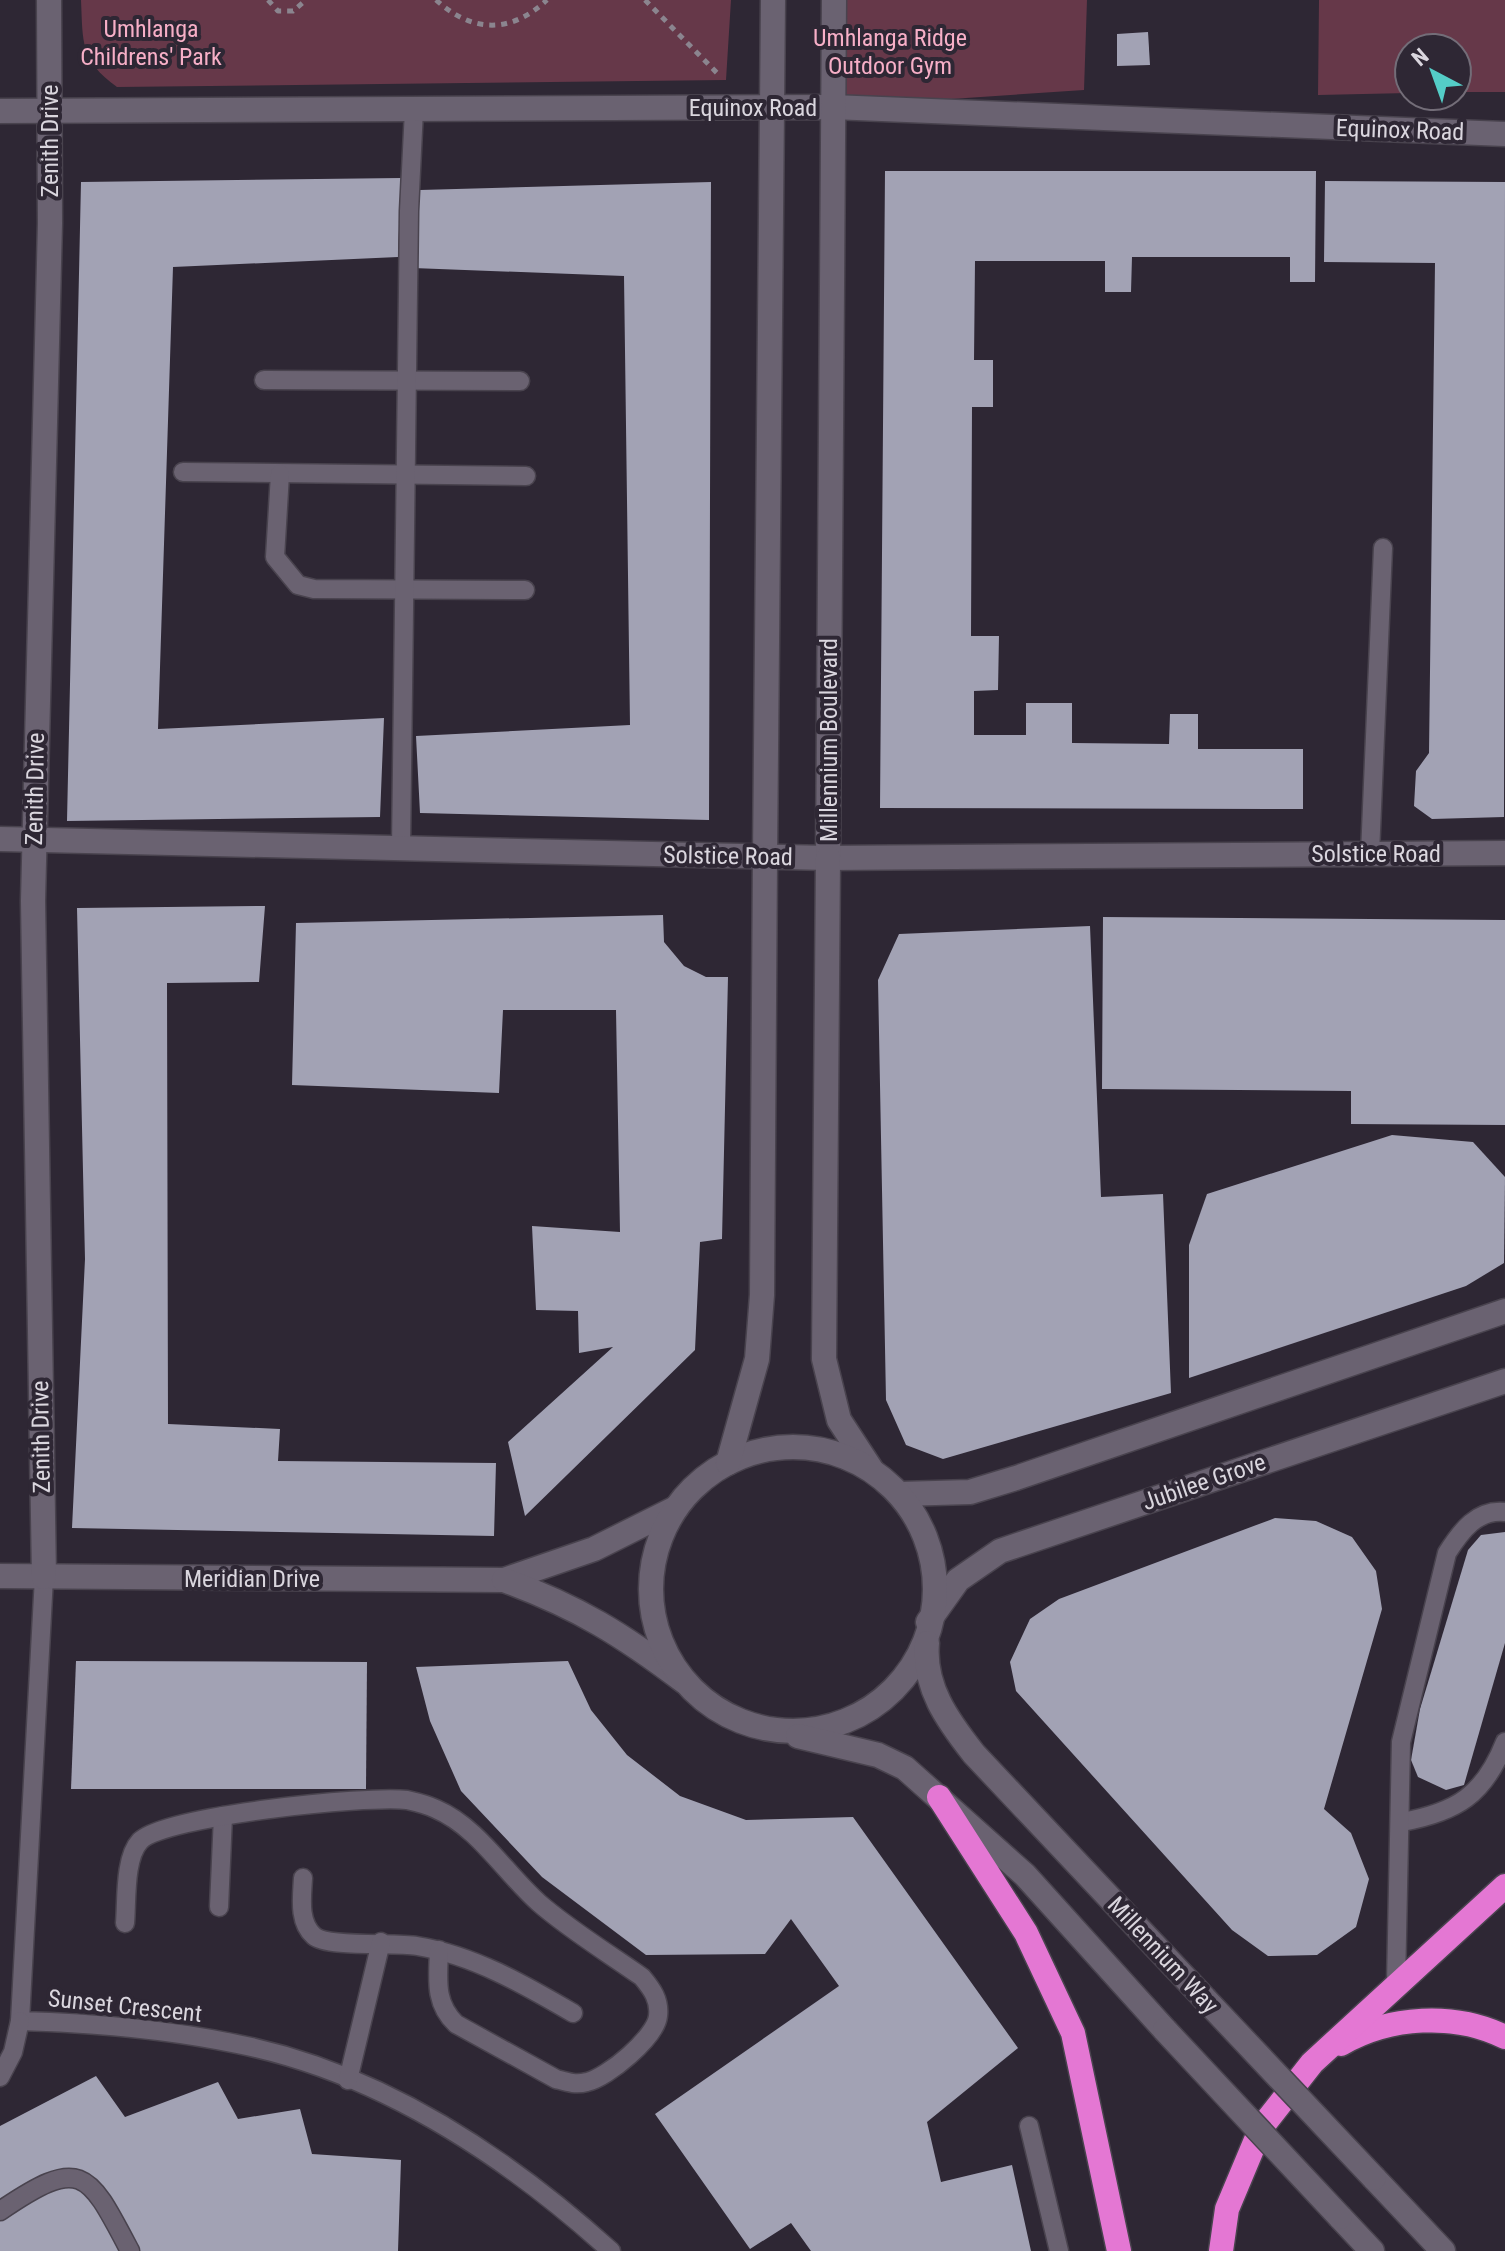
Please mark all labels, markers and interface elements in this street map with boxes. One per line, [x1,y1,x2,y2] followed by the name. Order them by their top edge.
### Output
[80,15,222,71] park label: Umhlanga Childrens' Park
[813,24,967,80] park label: Umhlanga Ridge Outdoor Gym
[1393,32,1473,112] north arrow
[1407,43,1433,71] text: N
[36,85,64,197] street label: Zenith Drive
[689,94,817,122] street label: Equinox Road
[1335,114,1465,146] street label: Equinox Road
[815,638,843,842] street label: Millennium Boulevard
[20,732,50,846] street label: Zenith Drive
[1311,840,1441,868] street label: Solstice Road
[663,841,793,871] street label: Solstice Road
[26,1380,56,1494] street label: Zenith Drive
[1139,1448,1269,1516] street label: Jubilee Grove
[184,1565,320,1593] street label: Meridian Drive
[1102,1891,1224,2019] street label: Millennium Way
[47,1984,203,2028] street label: Sunset Crescent

